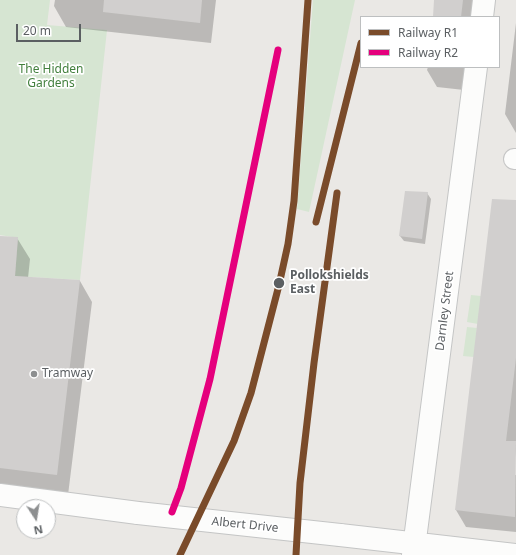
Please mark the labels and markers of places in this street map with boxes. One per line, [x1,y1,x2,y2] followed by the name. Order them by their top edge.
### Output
[290,269,369,297] place label: Pollokshields East
[272,276,286,290] marker: Pollokshields East
[42,367,93,381] place label: Tramway
[29,369,39,379] marker: Tramway

